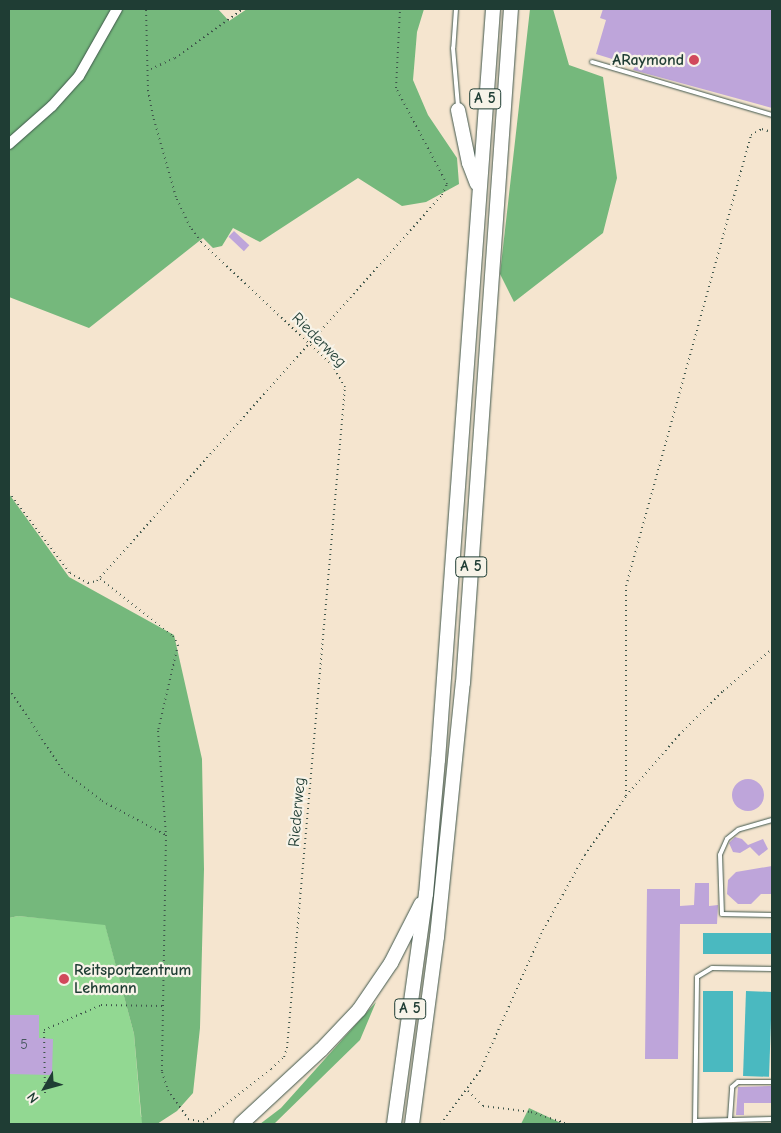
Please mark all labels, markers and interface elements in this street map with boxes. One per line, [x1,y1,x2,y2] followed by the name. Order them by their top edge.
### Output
[612,50,684,70] place label: ARaymond
[688,54,700,66] marker: ARaymond
[469,86,501,112] road number: A 5
[288,309,350,371] street label: Riederweg
[455,554,487,580] road number: A 5
[284,776,310,848] street label: Riederweg
[74,960,191,998] place label: Reitsportzentrum Lehmann
[58,973,70,985] marker: Reitsportzentrum Lehmann
[394,996,426,1022] road number: A 5
[20,1037,28,1053] house number: 5
[20,1063,70,1113] north arrow
[23,1089,42,1106] text: N

